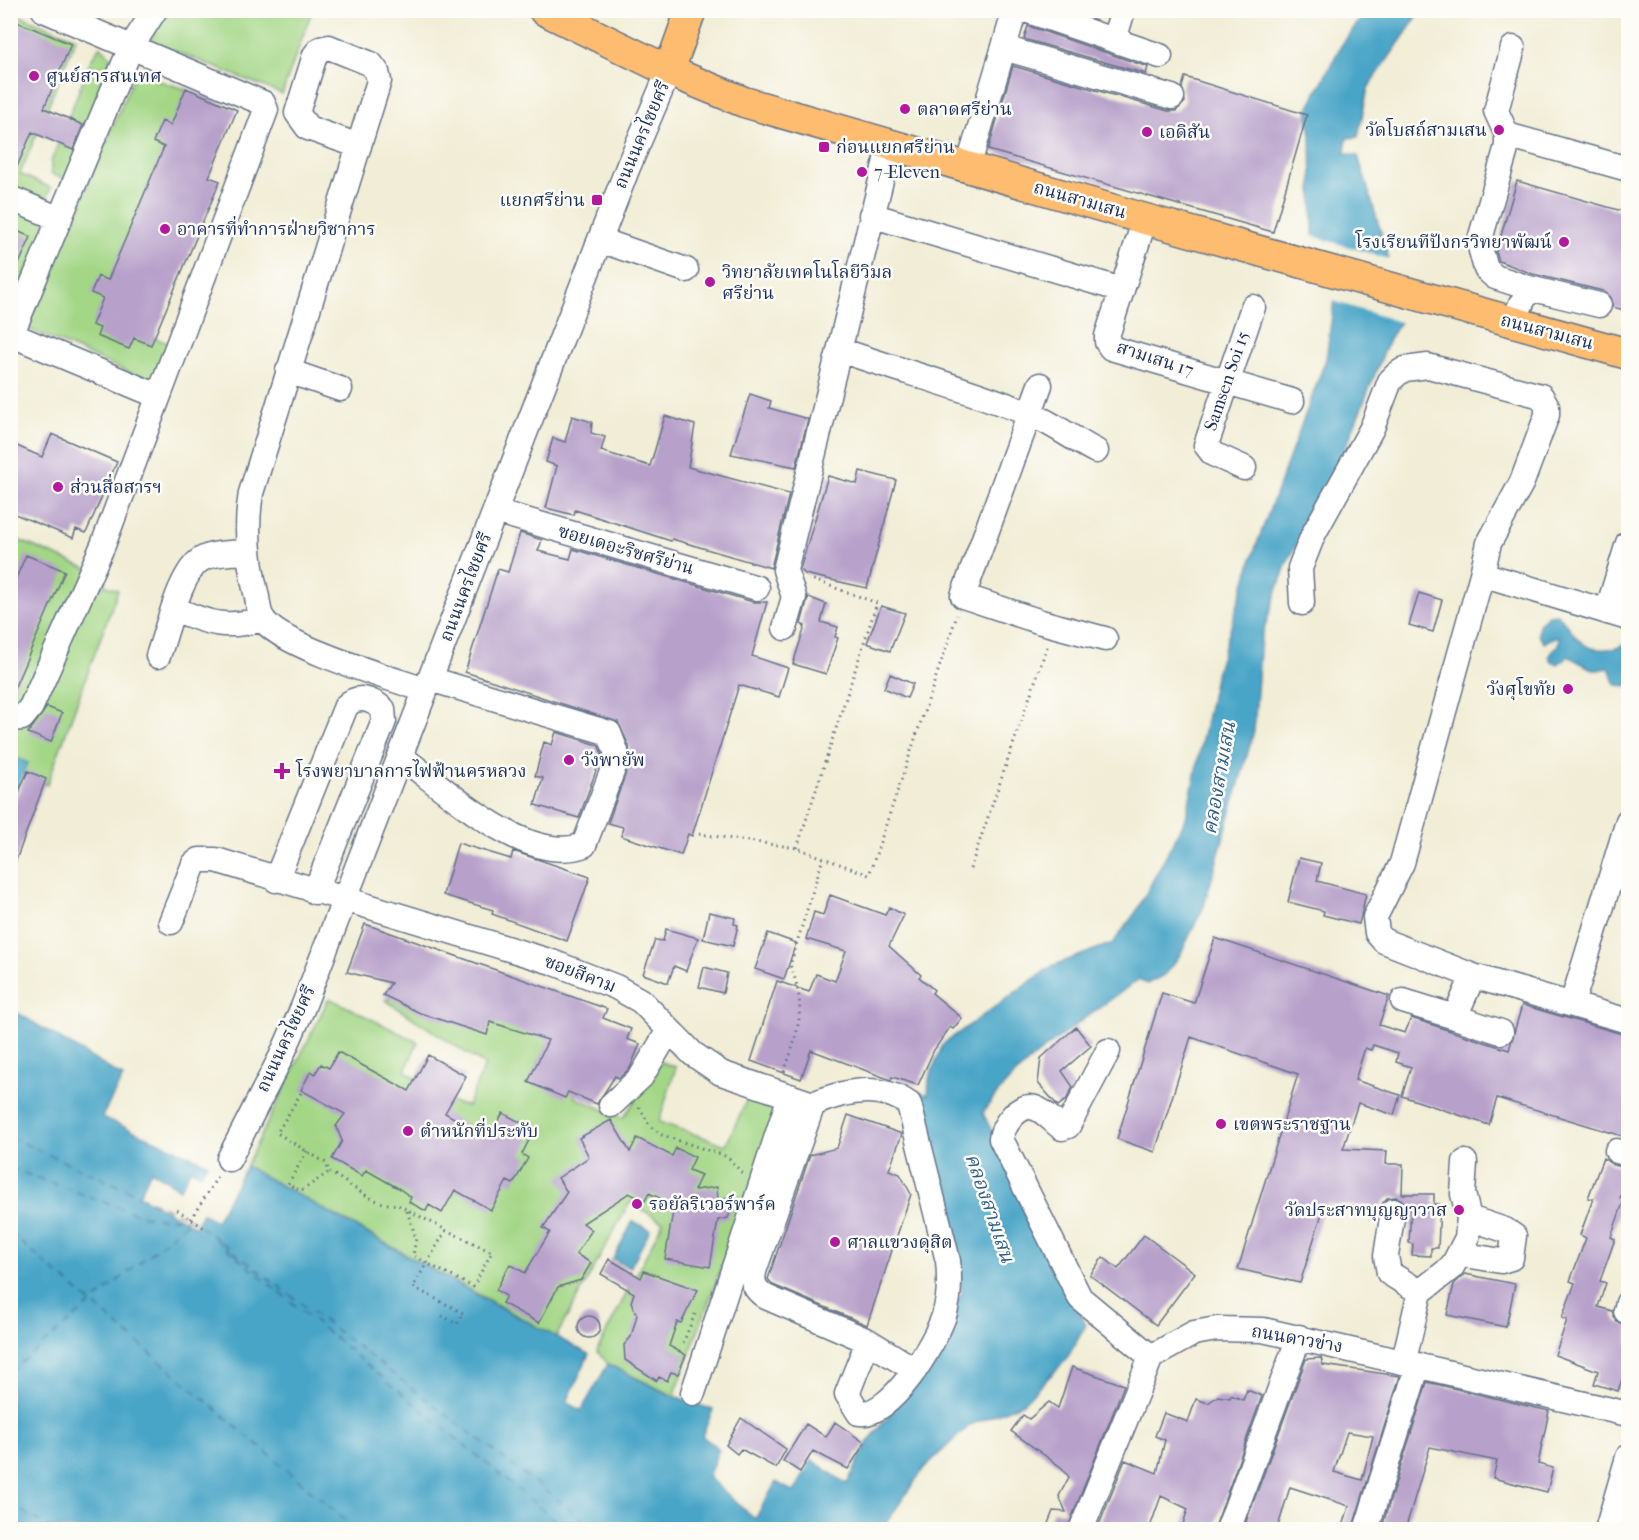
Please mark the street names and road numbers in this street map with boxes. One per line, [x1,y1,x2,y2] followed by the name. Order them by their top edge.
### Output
[608,77,674,192] street label: ถนนนครไชยศรี
[1031,177,1129,223] street label: ถนนสามเสน
[1498,310,1596,355] street label: ถนนสามเสน
[1200,328,1254,434] street label: Samsen Soi 15
[1114,337,1196,381] street label: สามเสน 17
[556,521,696,579] street label: ซอยเดอะริชศรีย่าน
[434,529,496,644] street label: ถนนนครไชยศรี
[541,951,619,997] street label: ซอยสีคาม
[250,982,320,1096] street label: ถนนนครไชยศรี
[1250,1321,1344,1357] street label: ถนนดาวข่าง

